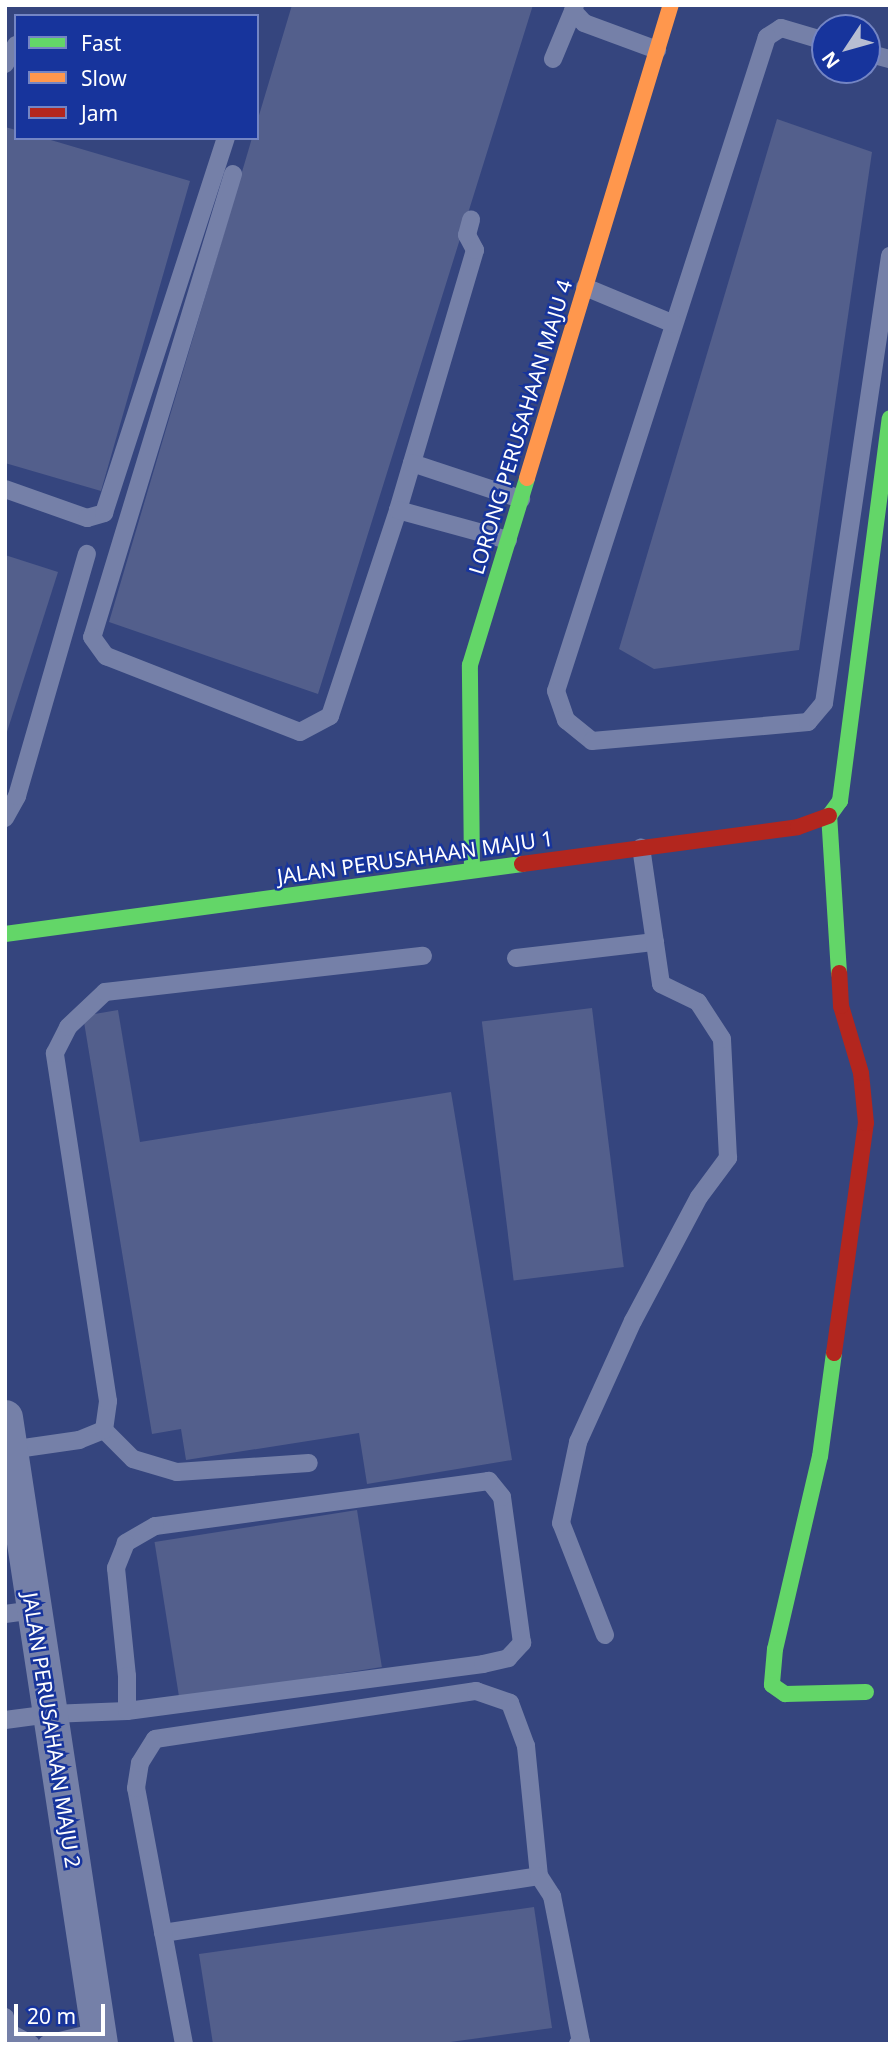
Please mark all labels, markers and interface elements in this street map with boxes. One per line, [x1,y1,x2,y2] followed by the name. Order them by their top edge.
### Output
[14,14,259,140] legend
[811,14,881,84] north arrow
[81,29,121,57] text: Fast
[816,46,846,74] text: N
[81,64,127,92] text: Slow
[81,99,118,127] text: Jam
[463,277,577,577] street label: LORONG PERUSAHAAN MAJU 4
[275,825,555,889] street label: JALAN PERUSAHAAN MAJU 1
[18,1590,86,1870] street label: JALAN PERUSAHAAN MAJU 2
[18,1990,108,2034] scale bar
[27,2002,76,2030] text: 20 m

